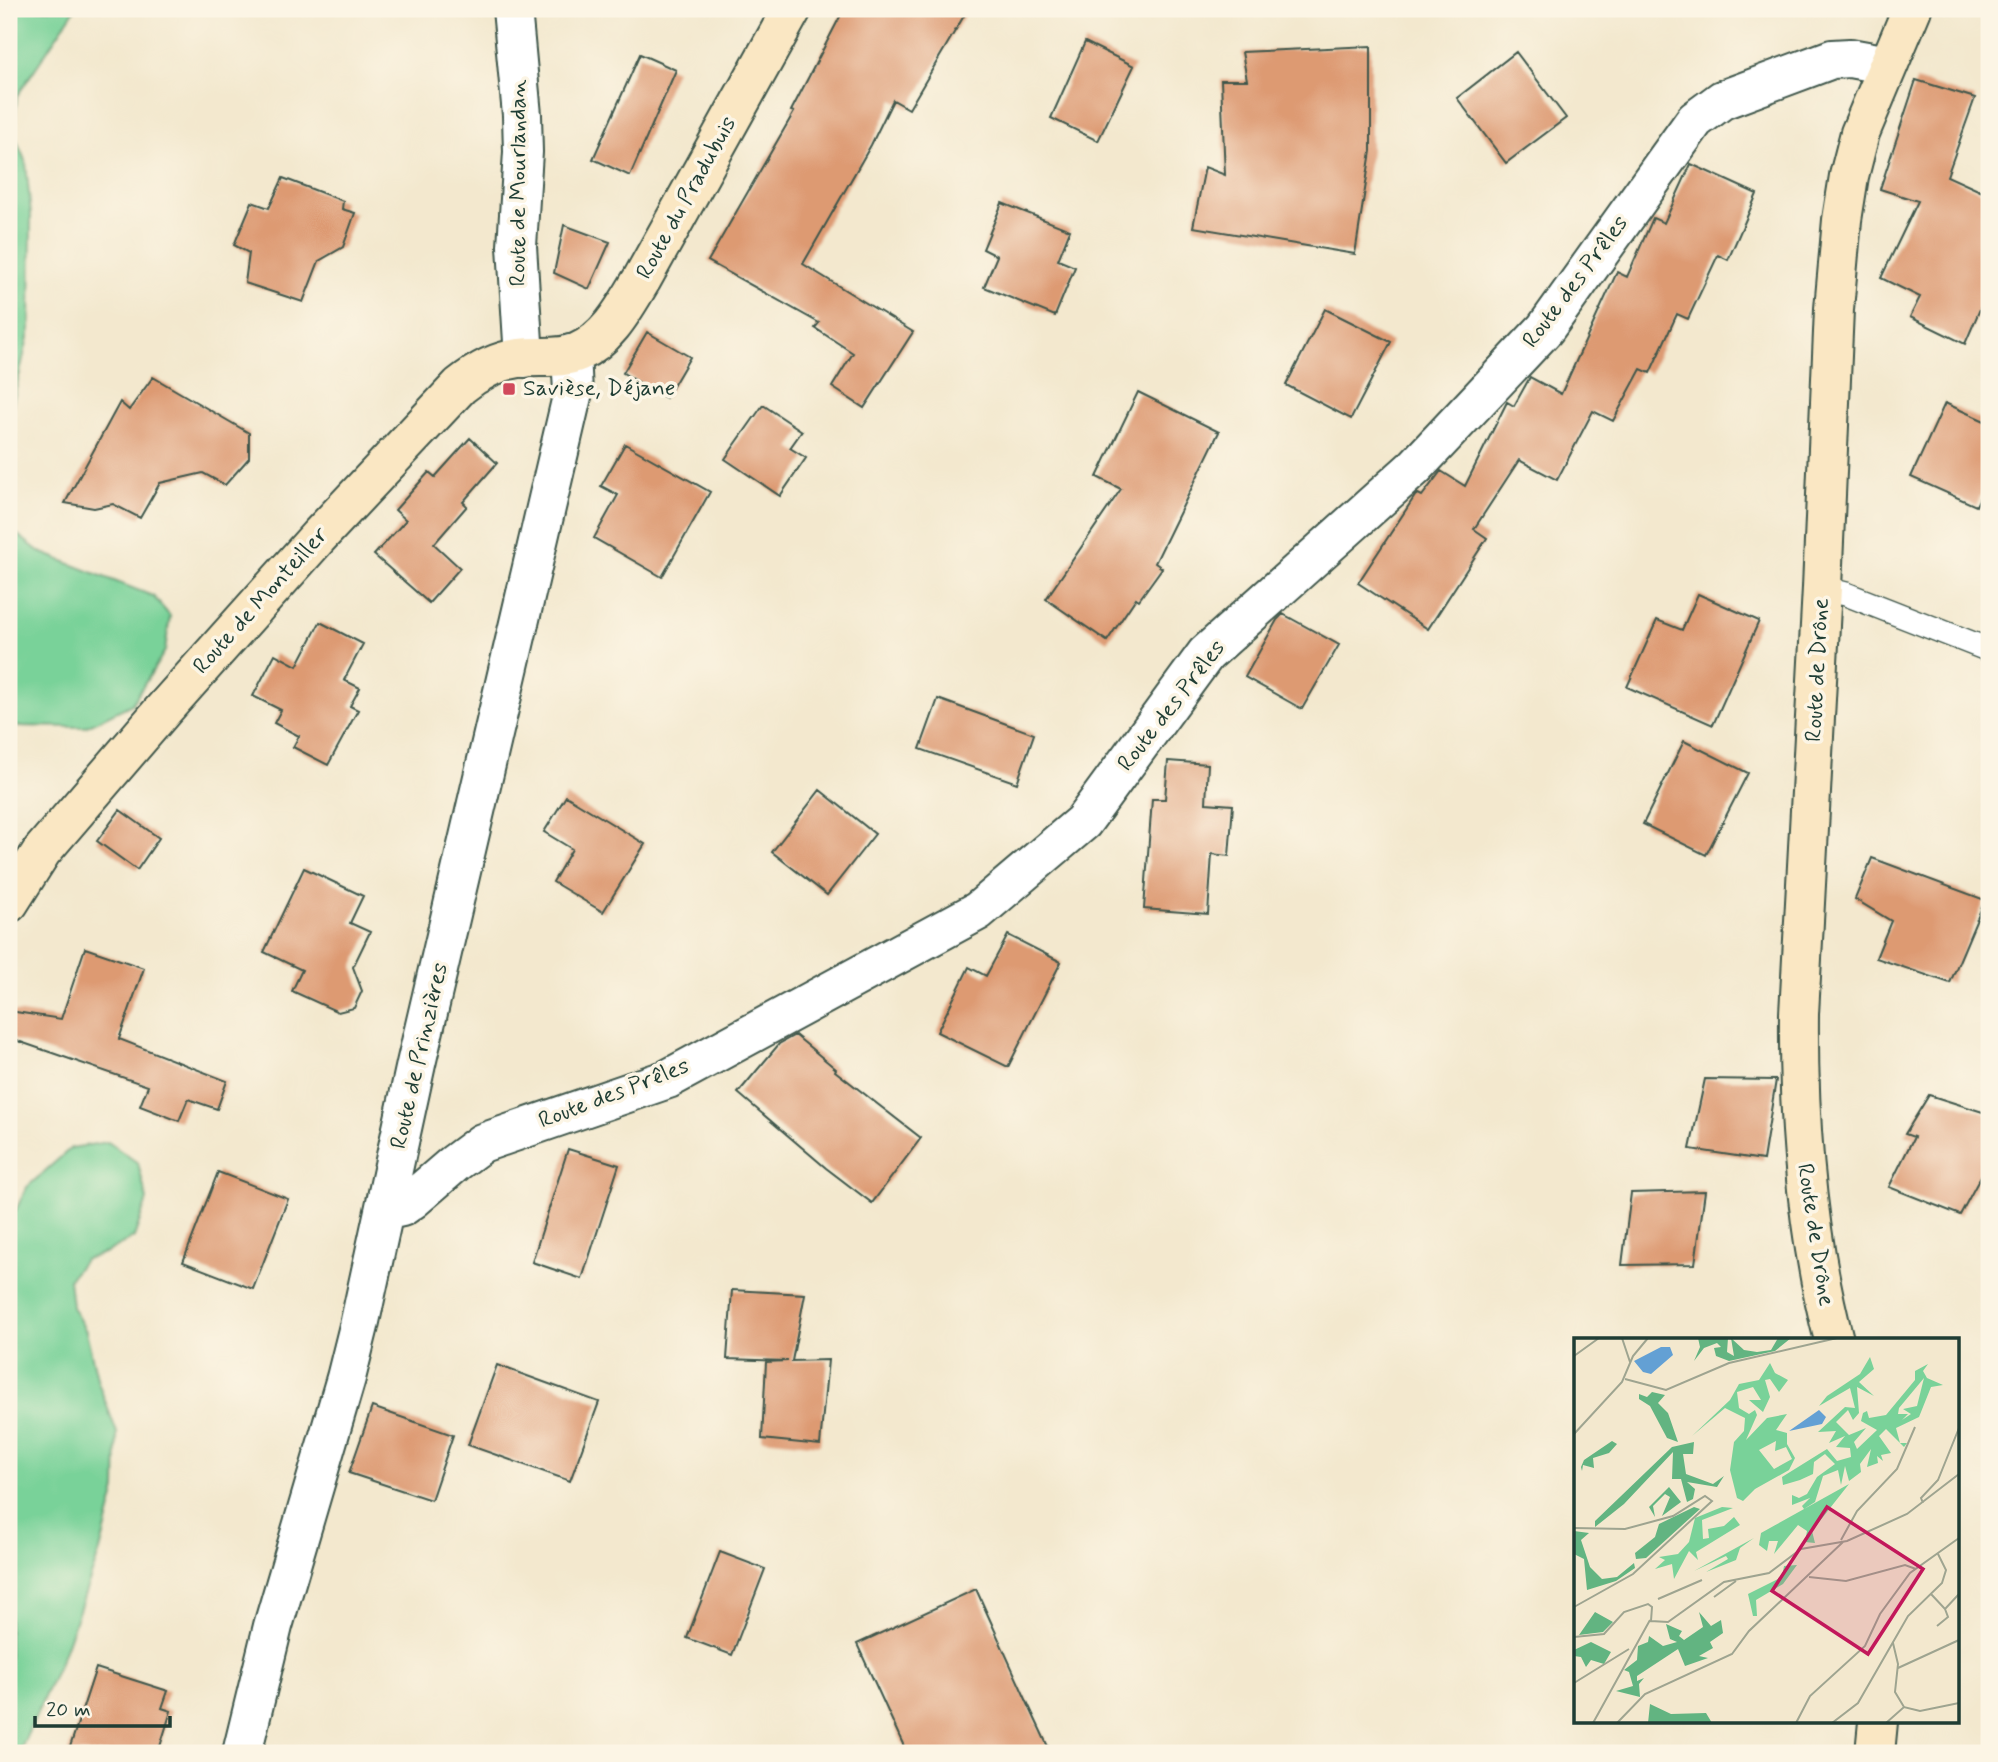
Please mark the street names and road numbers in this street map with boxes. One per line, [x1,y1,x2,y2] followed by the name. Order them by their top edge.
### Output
[504,80,534,286] street label: Route de Mourlandan
[630,111,744,285] street label: Route du Pradubuis
[1516,210,1636,354] street label: Route des Prêles
[187,521,335,681] street label: Route de Monteiller
[1799,597,1837,743] street label: Route de Drône
[1111,634,1233,778] street label: Route des Prêles
[384,960,456,1152] street label: Route de Prinzières
[535,1052,693,1136] street label: Route des Prêles
[1789,1162,1841,1308] street label: Route de Drône

